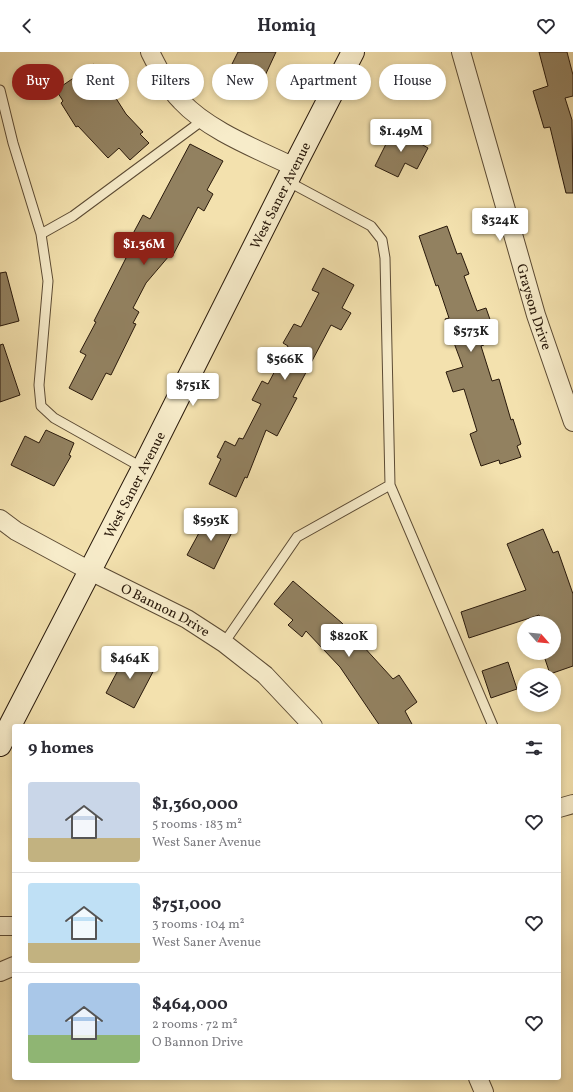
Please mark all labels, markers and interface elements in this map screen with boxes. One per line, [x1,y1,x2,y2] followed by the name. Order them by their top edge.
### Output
[257,14,316,39] text: Homiq
[16,15,38,37] icon: back
[535,15,557,37] icon: heart
[12,64,64,100] chip: Buy
[72,64,129,100] chip: Rent
[137,64,204,100] chip: Filters
[212,64,268,100] chip: New
[276,64,371,100] chip: Apartment
[379,64,446,100] chip: House
[368,119,434,153] pin: $1.49M
[379,123,423,141] text: $1.49M
[246,139,316,253] street label: West Saner Avenue
[472,208,528,242] pin: $324K
[481,212,519,230] text: $324K
[111,232,177,266] pin: $1.36M
[123,236,165,254] text: $1.36M
[511,262,555,353] street label: Grayson Drive
[443,319,499,353] pin: $573K
[453,323,489,341] text: $573K
[257,347,313,381] pin: $566K
[266,351,304,369] text: $566K
[165,373,221,407] pin: $751K
[176,377,210,395] text: $751K
[100,428,171,542] street label: West Saner Avenue
[183,508,239,542] pin: $593K
[193,512,229,530] text: $593K
[117,580,213,642] street label: O Bannon Drive
[517,616,561,660] north arrow
[517,616,561,712] map controls
[321,624,377,658] pin: $820K
[330,628,368,646] text: $820K
[102,646,158,680] pin: $464K
[110,650,150,668] text: $464K
[517,668,561,712] button: layers
[28,737,94,760] text: 9 homes
[523,737,545,759] icon: filters
[152,793,238,816] text: $1,360,000
[60,798,108,846] icon: home
[523,811,545,833] icon: heart
[152,816,242,834] text: 5 rooms · 183 m²
[152,834,261,852] text: West Saner Avenue
[152,893,221,916] text: $751,000
[60,899,108,947] icon: home
[523,912,545,934] icon: heart
[152,916,245,934] text: 3 rooms · 104 m²
[152,934,261,952] text: West Saner Avenue
[152,993,228,1016] text: $464,000
[60,999,108,1047] icon: home
[523,1012,545,1034] icon: heart
[152,1016,238,1034] text: 2 rooms · 72 m²
[152,1034,243,1052] text: O Bannon Drive

